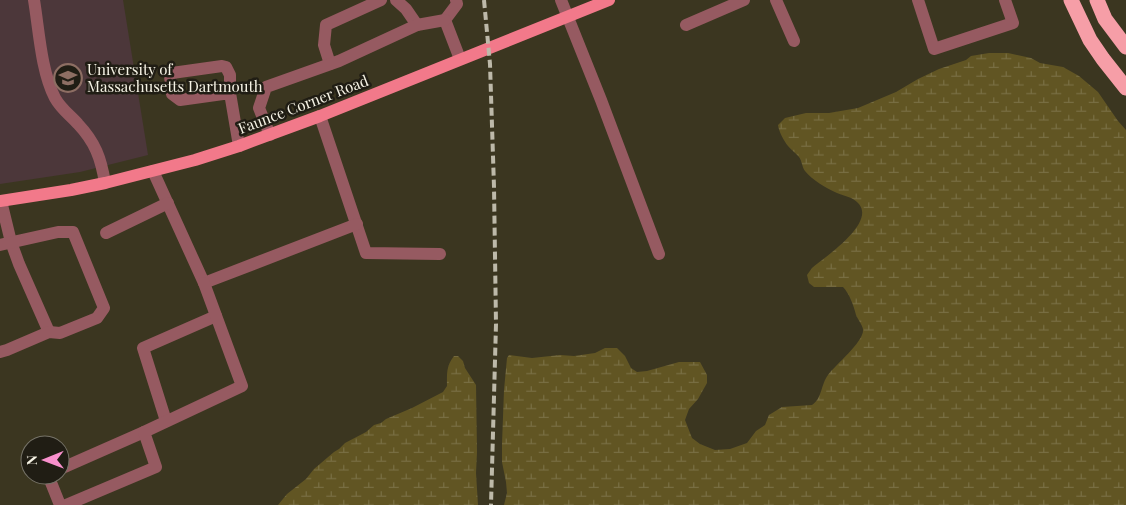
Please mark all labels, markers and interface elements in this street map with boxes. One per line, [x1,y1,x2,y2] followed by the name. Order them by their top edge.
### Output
[87,59,263,96] place label: University of Massachusetts Dartmouth
[53,63,83,93] school or university icon: University of Massachusetts Dartmouth
[235,70,371,138] street label: Faunce Corner Road
[20,435,70,485] north arrow
[22,455,41,465] text: N

